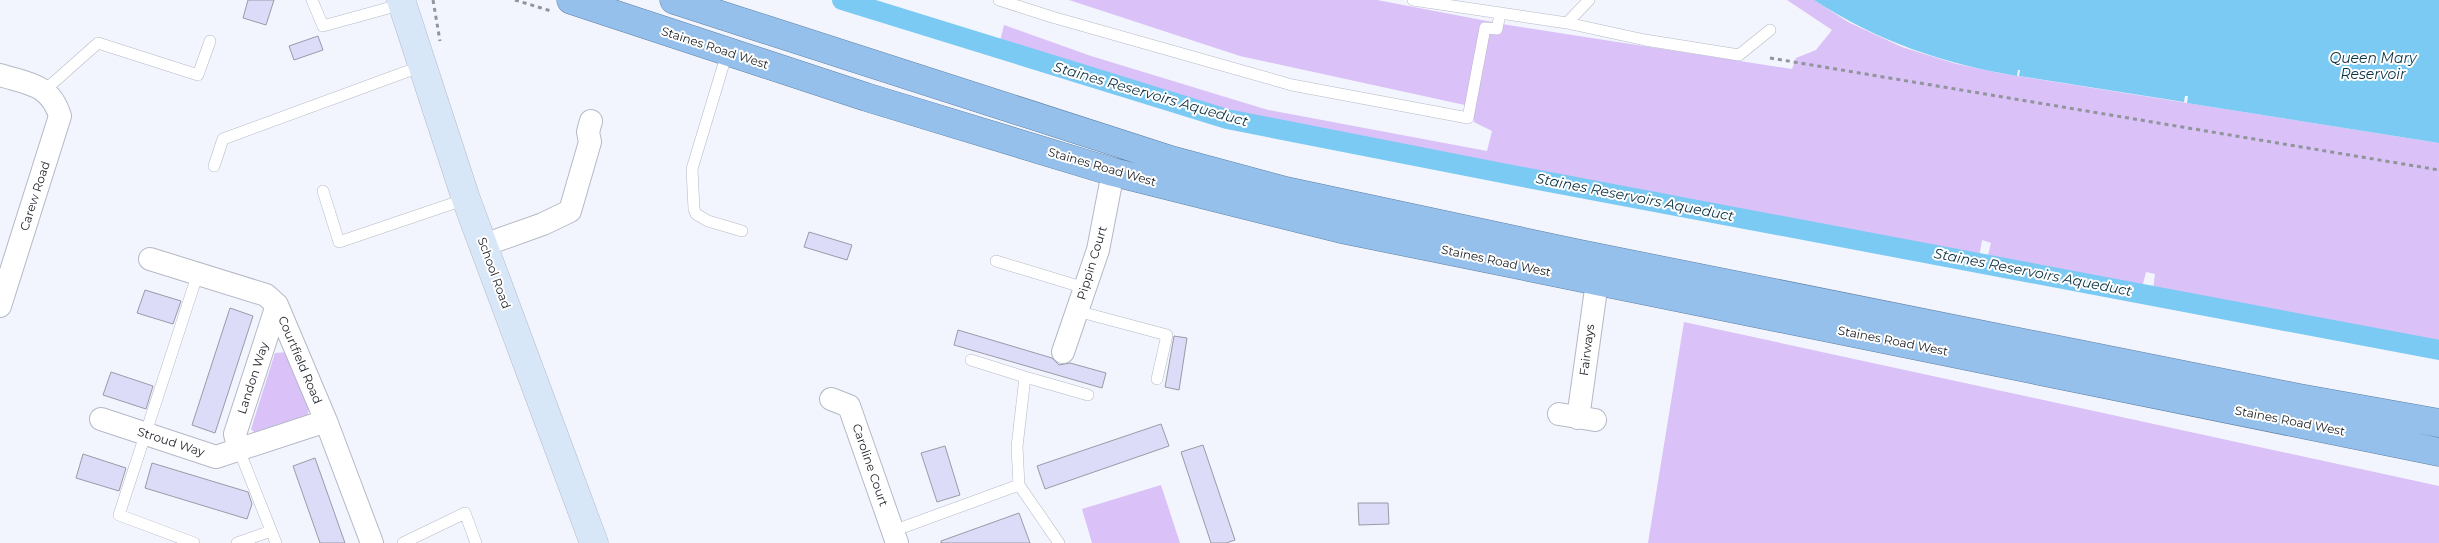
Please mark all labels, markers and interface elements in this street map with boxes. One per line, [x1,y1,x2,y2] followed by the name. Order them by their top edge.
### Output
[660,23,771,72] street label: Staines Road West
[2329,49,2418,83] water label: Queen Mary Reservoir
[1052,58,1251,130] water label: Staines Reservoirs Aqueduct
[1046,144,1158,189] street label: Staines Road West
[16,159,53,233] street label: Carew Road
[1534,169,1736,225] water label: Staines Reservoirs Aqueduct
[1073,224,1110,302] street label: Pippin Court
[475,235,514,311] street label: School Road
[1440,242,1552,279] street label: Staines Road West
[1932,244,2134,300] water label: Staines Reservoirs Aqueduct
[275,314,326,406] street label: Courtfield Road
[1837,322,1950,359] street label: Staines Road West
[1576,323,1597,377] street label: Fairways
[234,339,271,416] street label: Landon Way
[2234,402,2347,439] street label: Staines Road West
[849,422,892,508] street label: Caroline Court
[136,424,207,460] street label: Stroud Way

